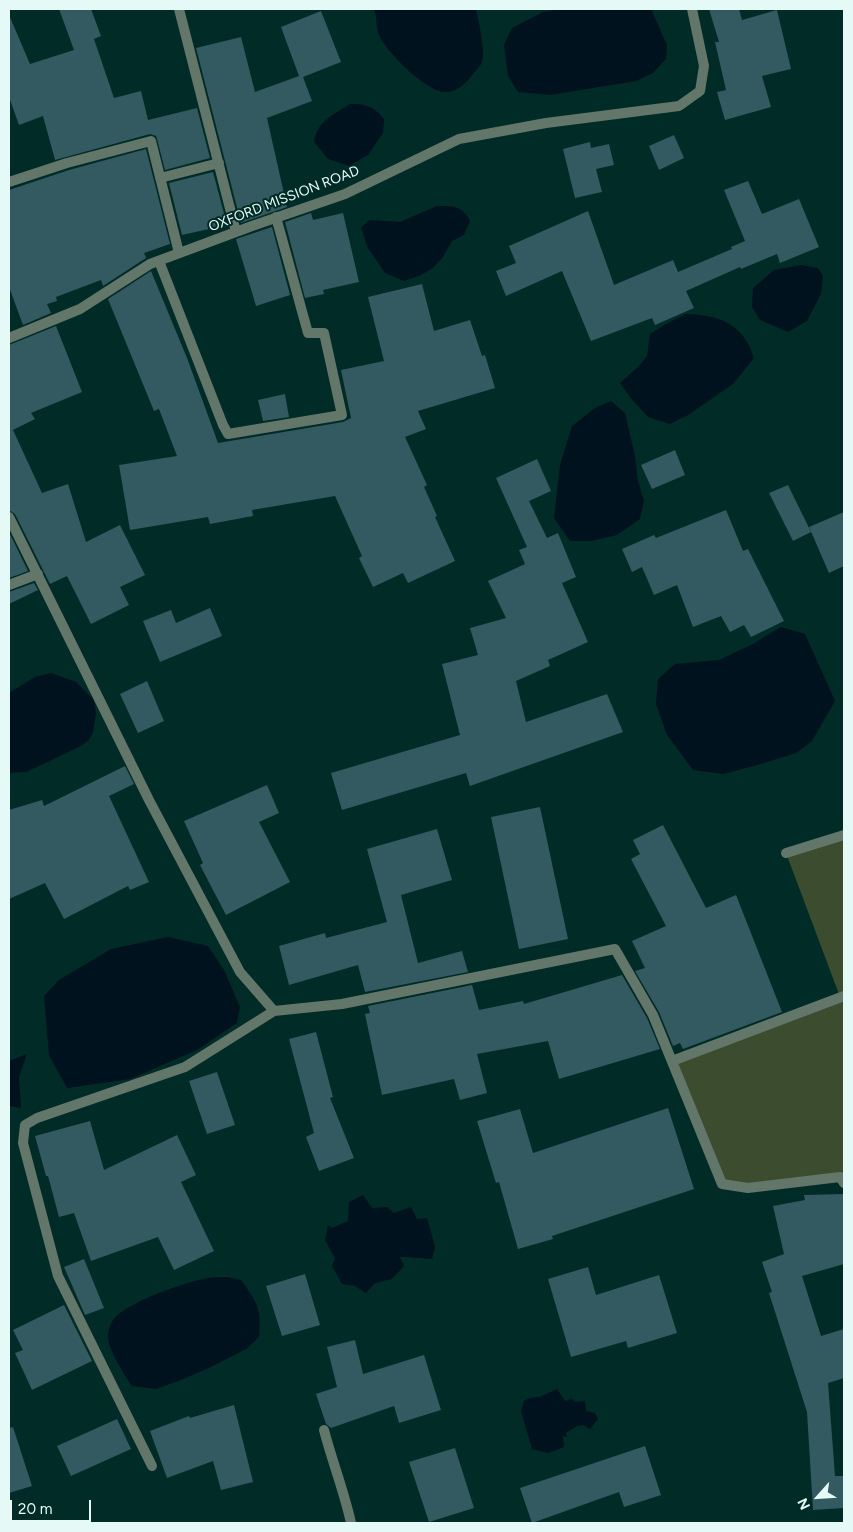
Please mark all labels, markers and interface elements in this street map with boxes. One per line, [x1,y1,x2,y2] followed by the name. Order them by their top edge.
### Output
[206,162,362,236] street label: OXFORD MISSION ROAD
[793,1472,843,1522] north arrow
[12,1490,94,1522] scale bar
[794,1495,814,1512] text: N
[18,1500,52,1518] text: 20 m

